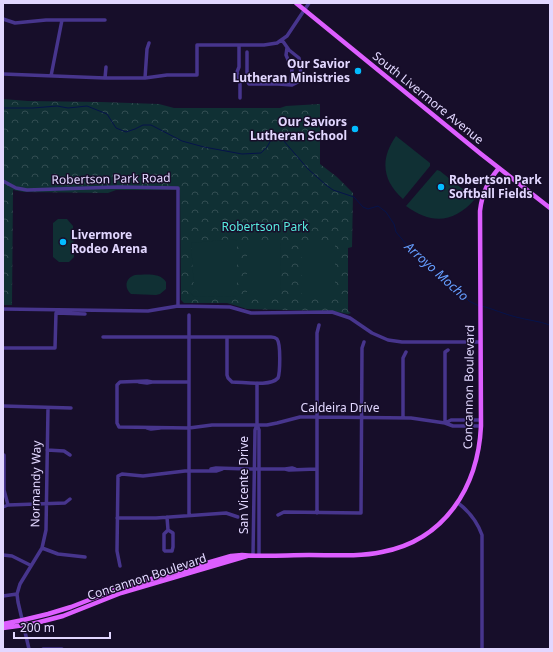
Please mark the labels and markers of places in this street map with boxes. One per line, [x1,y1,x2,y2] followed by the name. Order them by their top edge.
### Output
[232,55,351,86] place label: Our Savior Lutheran Ministries
[353,66,363,76] marker: Our Savior Lutheran Ministries
[250,113,347,144] place label: Our Saviors Lutheran School
[350,124,360,134] marker: Our Saviors Lutheran School
[449,171,542,202] place label: Robertson Park Softball Fields
[436,182,446,192] marker: Robertson Park Softball Fields
[71,226,147,257] place label: Livermore Rodeo Arena
[58,237,68,247] marker: Livermore Rodeo Arena

